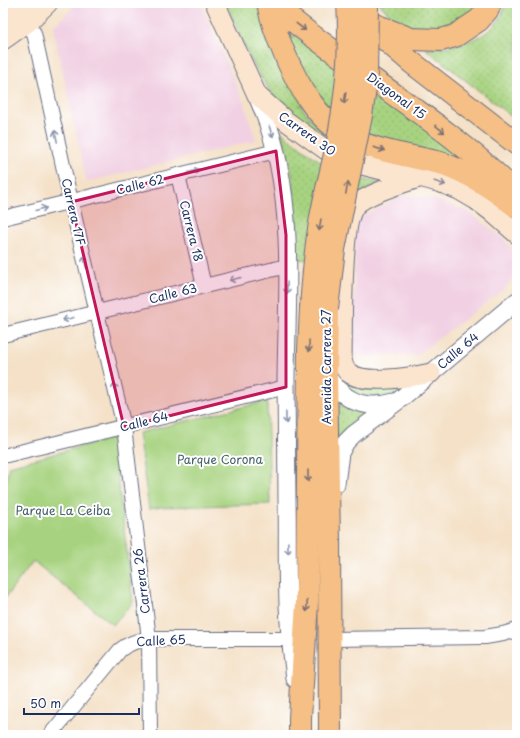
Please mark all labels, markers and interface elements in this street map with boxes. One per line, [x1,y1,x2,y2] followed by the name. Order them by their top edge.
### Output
[296,23,307,32] one-way arrow
[363,67,430,123] street label: Diagonal 15
[341,91,349,104] one-way arrow
[275,107,340,160] street label: Carrera 30
[435,124,446,133] one-way arrow
[268,125,275,138] one-way arrow
[52,129,60,142] one-way arrow
[372,145,385,153] one-way arrow
[187,167,200,174] one-way arrow
[114,169,166,199] street label: Calle 62
[58,176,90,247] street label: Carrera 17F
[433,180,446,187] one-way arrow
[343,181,351,194] one-way arrow
[176,198,208,263] street label: Carrera 18
[34,205,47,212] one-way arrow
[316,218,324,231] one-way arrow
[81,256,89,269] one-way arrow
[229,275,242,283] one-way arrow
[147,278,199,308] street label: Calle 63
[283,281,291,294] one-way arrow
[317,309,335,424] street label: Avenida Carrera 27
[62,316,75,324] one-way arrow
[433,327,482,373] street label: Calle 64
[305,339,313,352] one-way arrow
[111,383,119,396] one-way arrow
[118,406,170,436] street label: Calle 64
[282,411,290,424] one-way arrow
[177,450,264,468] park label: Parque Corona
[304,469,312,482] one-way arrow
[15,501,111,519] park label: Parque La Ceiba
[284,541,292,554] one-way arrow
[128,547,154,615] street label: Carrera 26
[303,599,311,612] one-way arrow
[136,630,186,650] street label: Calle 65
[24,690,139,716] scale bar
[30,694,61,712] text: 50 m

